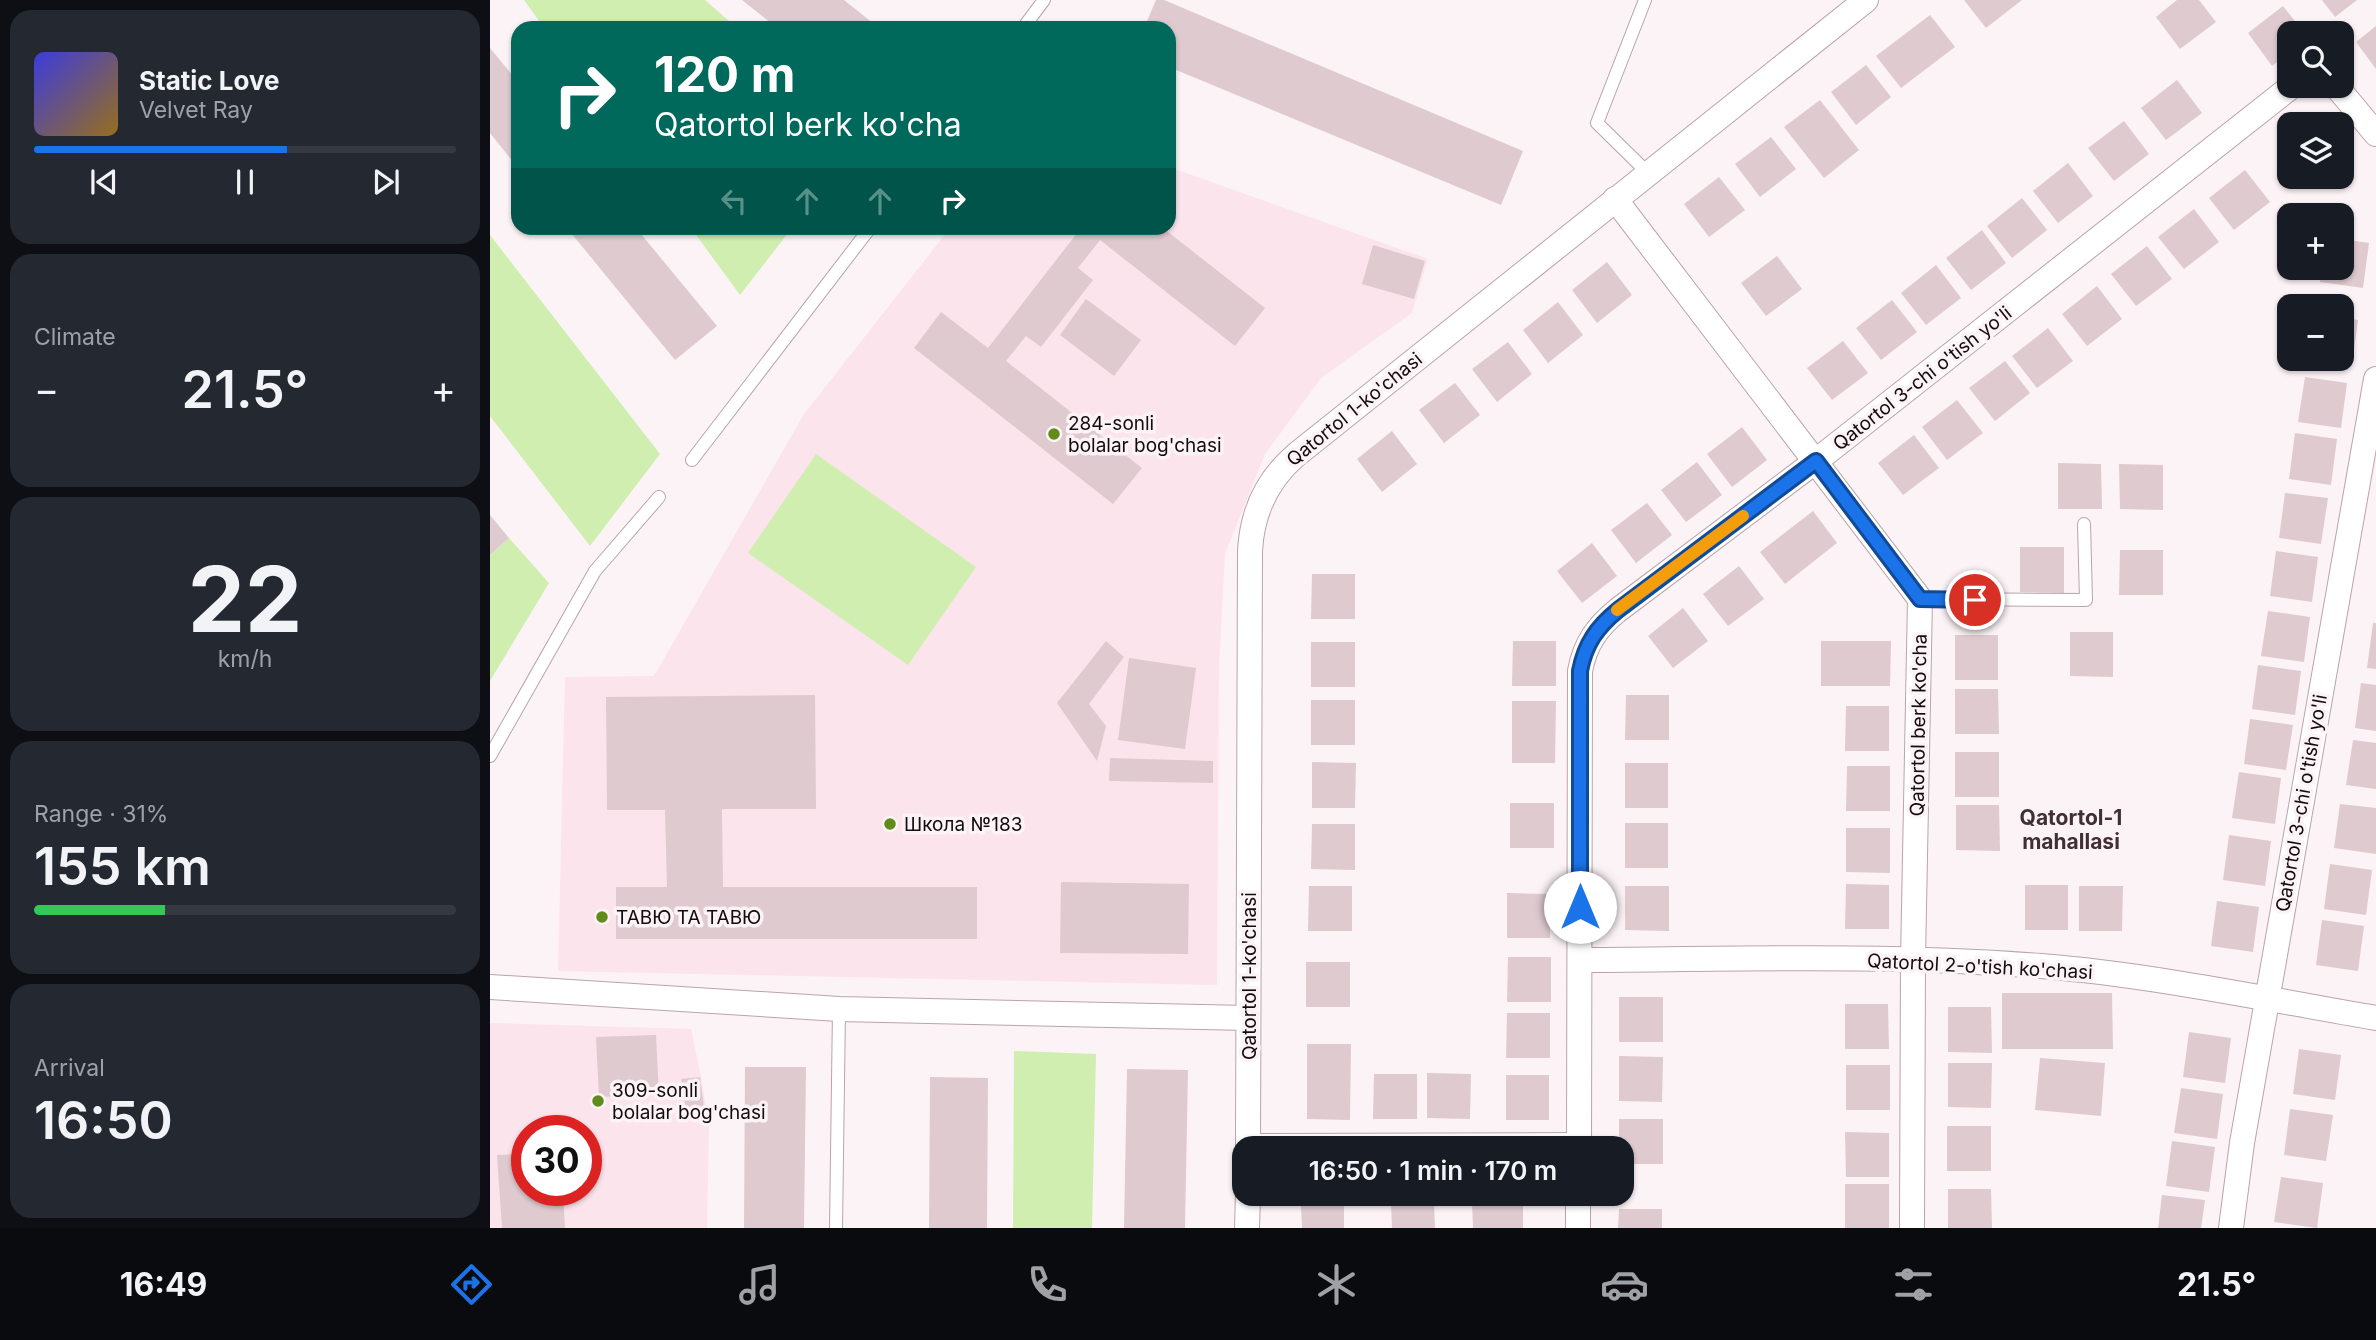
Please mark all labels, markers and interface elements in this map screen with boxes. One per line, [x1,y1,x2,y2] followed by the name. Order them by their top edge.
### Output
[2277,21,2354,371] map controls
[2277,21,2354,98] button: search
[654,45,795,104] text: 120 m
[539,49,630,140] icon: right
[139,65,280,96] text: Static Love
[139,96,253,124] text: Velvet Ray
[654,105,962,144] text: Qatortol berk ko'cha
[2277,112,2354,189] button: layers
[85,163,123,201] icon: previous
[226,163,264,201] icon: pause
[367,163,405,201] icon: next
[715,182,753,220] icon: left
[788,182,826,220] icon: ahead
[861,182,899,220] icon: ahead
[934,182,972,220] icon: right
[2277,203,2354,280] button: +
[2277,294,2354,371] button: −
[1828,301,2016,455] street label: Qatortol 3-chi o'tish yo'li
[34,323,116,351] text: Climate
[1282,348,1427,471] street label: Qatortol 1-ko'chasi
[182,358,308,421] text: 21.5°
[34,366,59,412] text: −
[431,366,456,412] text: +
[1068,412,1222,457] place label: 284-sonli bolalar bog'chasi
[1046,426,1062,442] marker: 284-sonli bolalar bog'chasi
[188,544,302,654] text: 22
[1945,570,2005,630] pin
[1956,581,1994,619] icon: arrive
[1905,633,1932,817] street label: Qatortol berk ko'cha
[218,645,272,673] text: km/h
[2271,693,2332,914] street label: Qatortol 3-chi o'tish yo'li
[34,800,168,828] text: Range · 31%
[2020,805,2122,854] district label: Qatortol-1 mahallasi
[904,813,1022,836] place label: Школа №183
[882,816,898,832] marker: Школа №183
[34,835,211,898] text: 155 km
[1543,870,1617,944] position arrow
[1238,892,1261,1060] street label: Qatortol 1-ko'chasi
[616,906,761,929] place label: ТАВЮ ТА ТАВЮ
[594,909,610,925] marker: ТАВЮ ТА ТАВЮ
[1867,949,2093,984] street label: Qatortol 2-o'tish ko'chasi
[34,1054,105,1082] text: Arrival
[612,1079,766,1124] place label: 309-sonli bolalar bog'chasi
[34,1089,173,1152] text: 16:50
[590,1093,606,1109] marker: 309-sonli bolalar bog'chasi
[511,1115,602,1206] speed limit sign: 30
[1309,1155,1557,1186] text: 16:50 · 1 min · 170 m
[447,1260,496,1309] icon: directions
[735,1260,784,1309] icon: music
[1023,1260,1072,1309] icon: phone
[1312,1260,1361,1309] icon: climate
[1600,1260,1649,1309] icon: car
[1889,1260,1938,1309] icon: filters
[120,1265,207,1304] text: 16:49
[2177,1265,2256,1304] text: 21.5°

